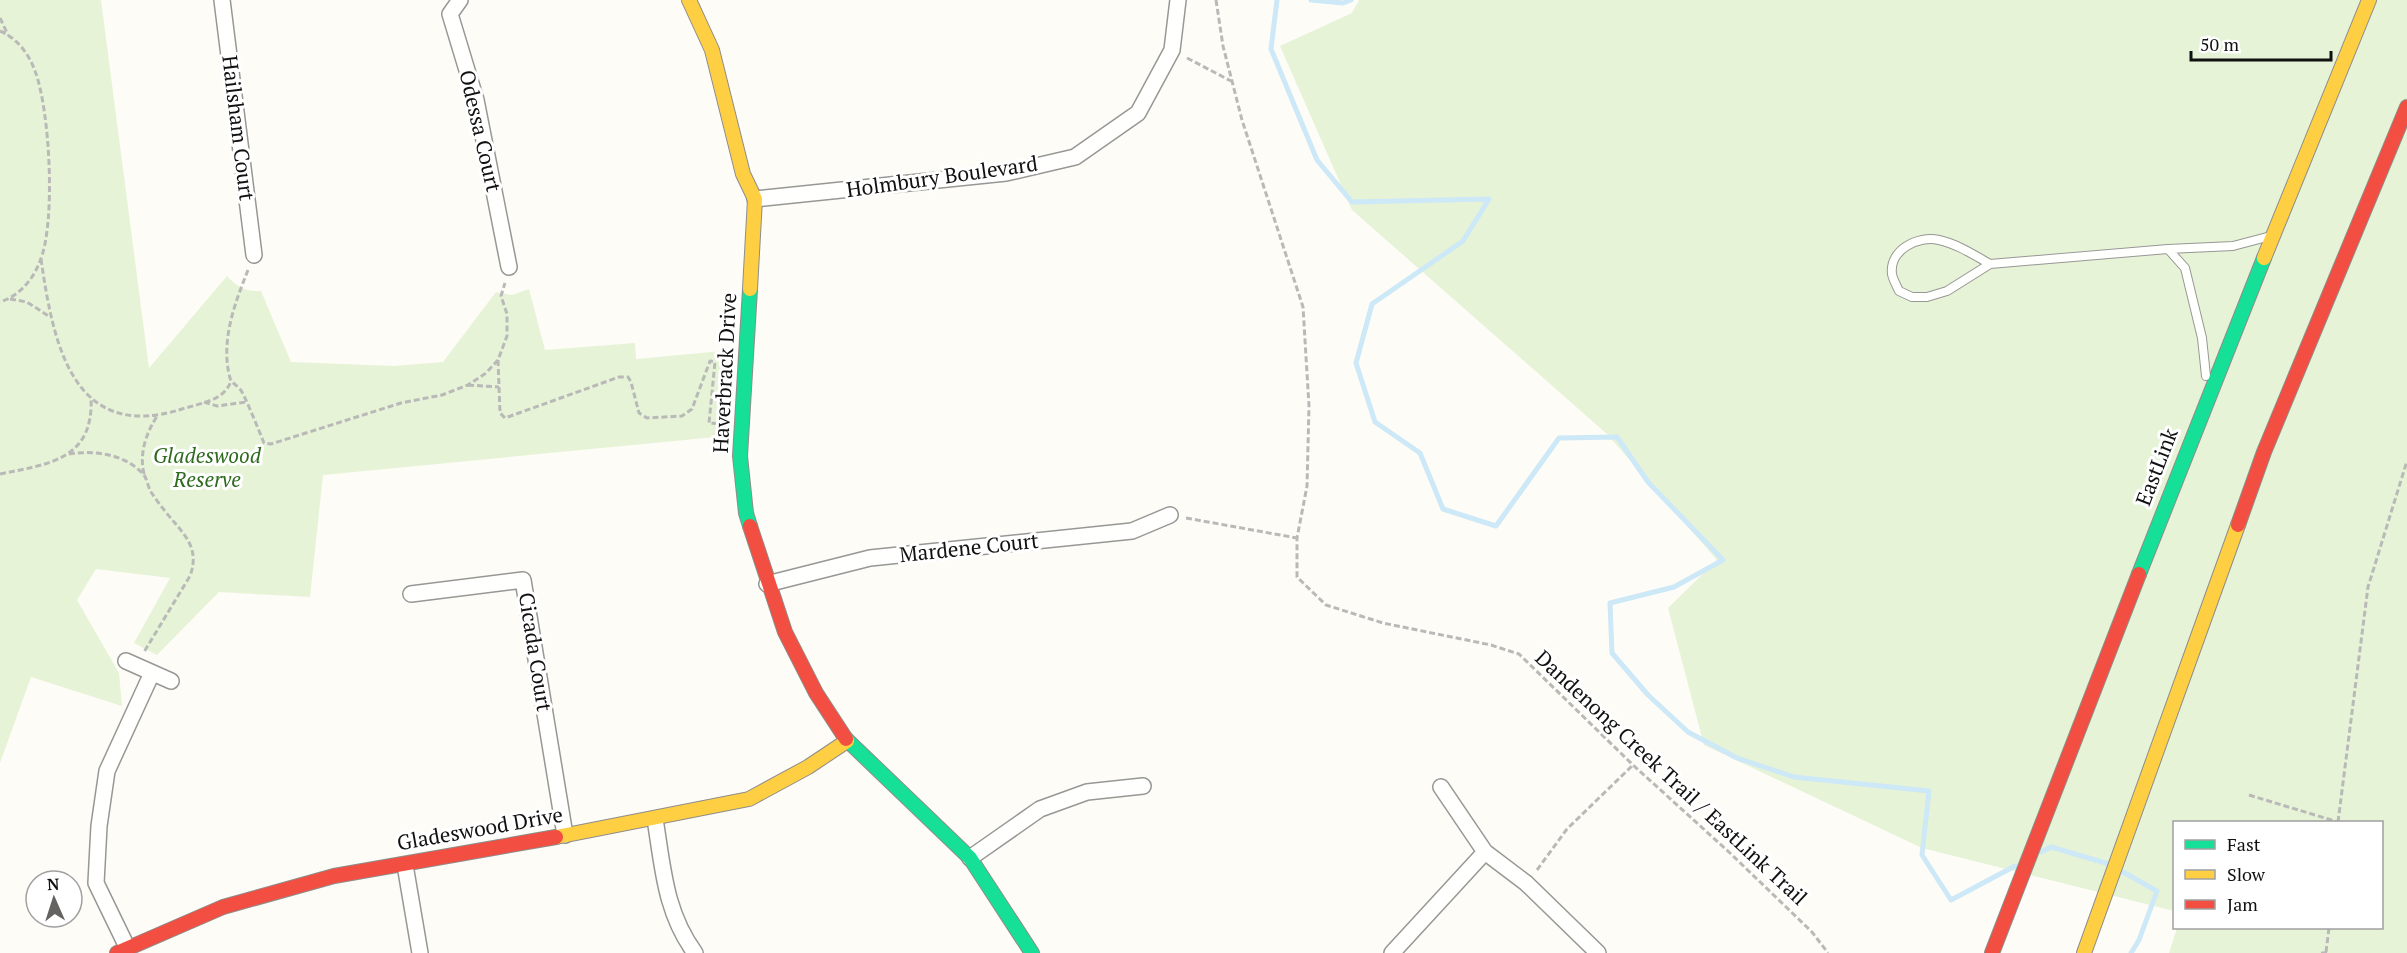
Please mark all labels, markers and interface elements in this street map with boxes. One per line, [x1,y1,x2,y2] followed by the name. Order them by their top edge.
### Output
[2191,24,2330,62] scale bar
[2200,32,2240,56] text: 50 m
[216,54,262,202] street label: Hailsham Court
[453,67,509,195] street label: Odessa Court
[844,149,1040,203] street label: Holmbury Boulevard
[706,292,742,454] street label: Haverbrack Drive
[2129,424,2184,509] street label: EastLink
[153,441,262,493] park label: Gladeswood Reserve
[898,526,1040,568] street label: Mardene Court
[513,590,559,714] street label: Cicada Court
[1530,643,1814,911] street label: Dandenong Creek Trail / EastLink Trail
[395,800,565,856] street label: Gladeswood Drive
[2173,821,2383,929] legend
[2227,832,2261,856] text: Fast
[2227,862,2266,886] text: Slow
[24,869,84,929] north arrow
[47,873,60,895] text: N
[2227,892,2258,916] text: Jam

